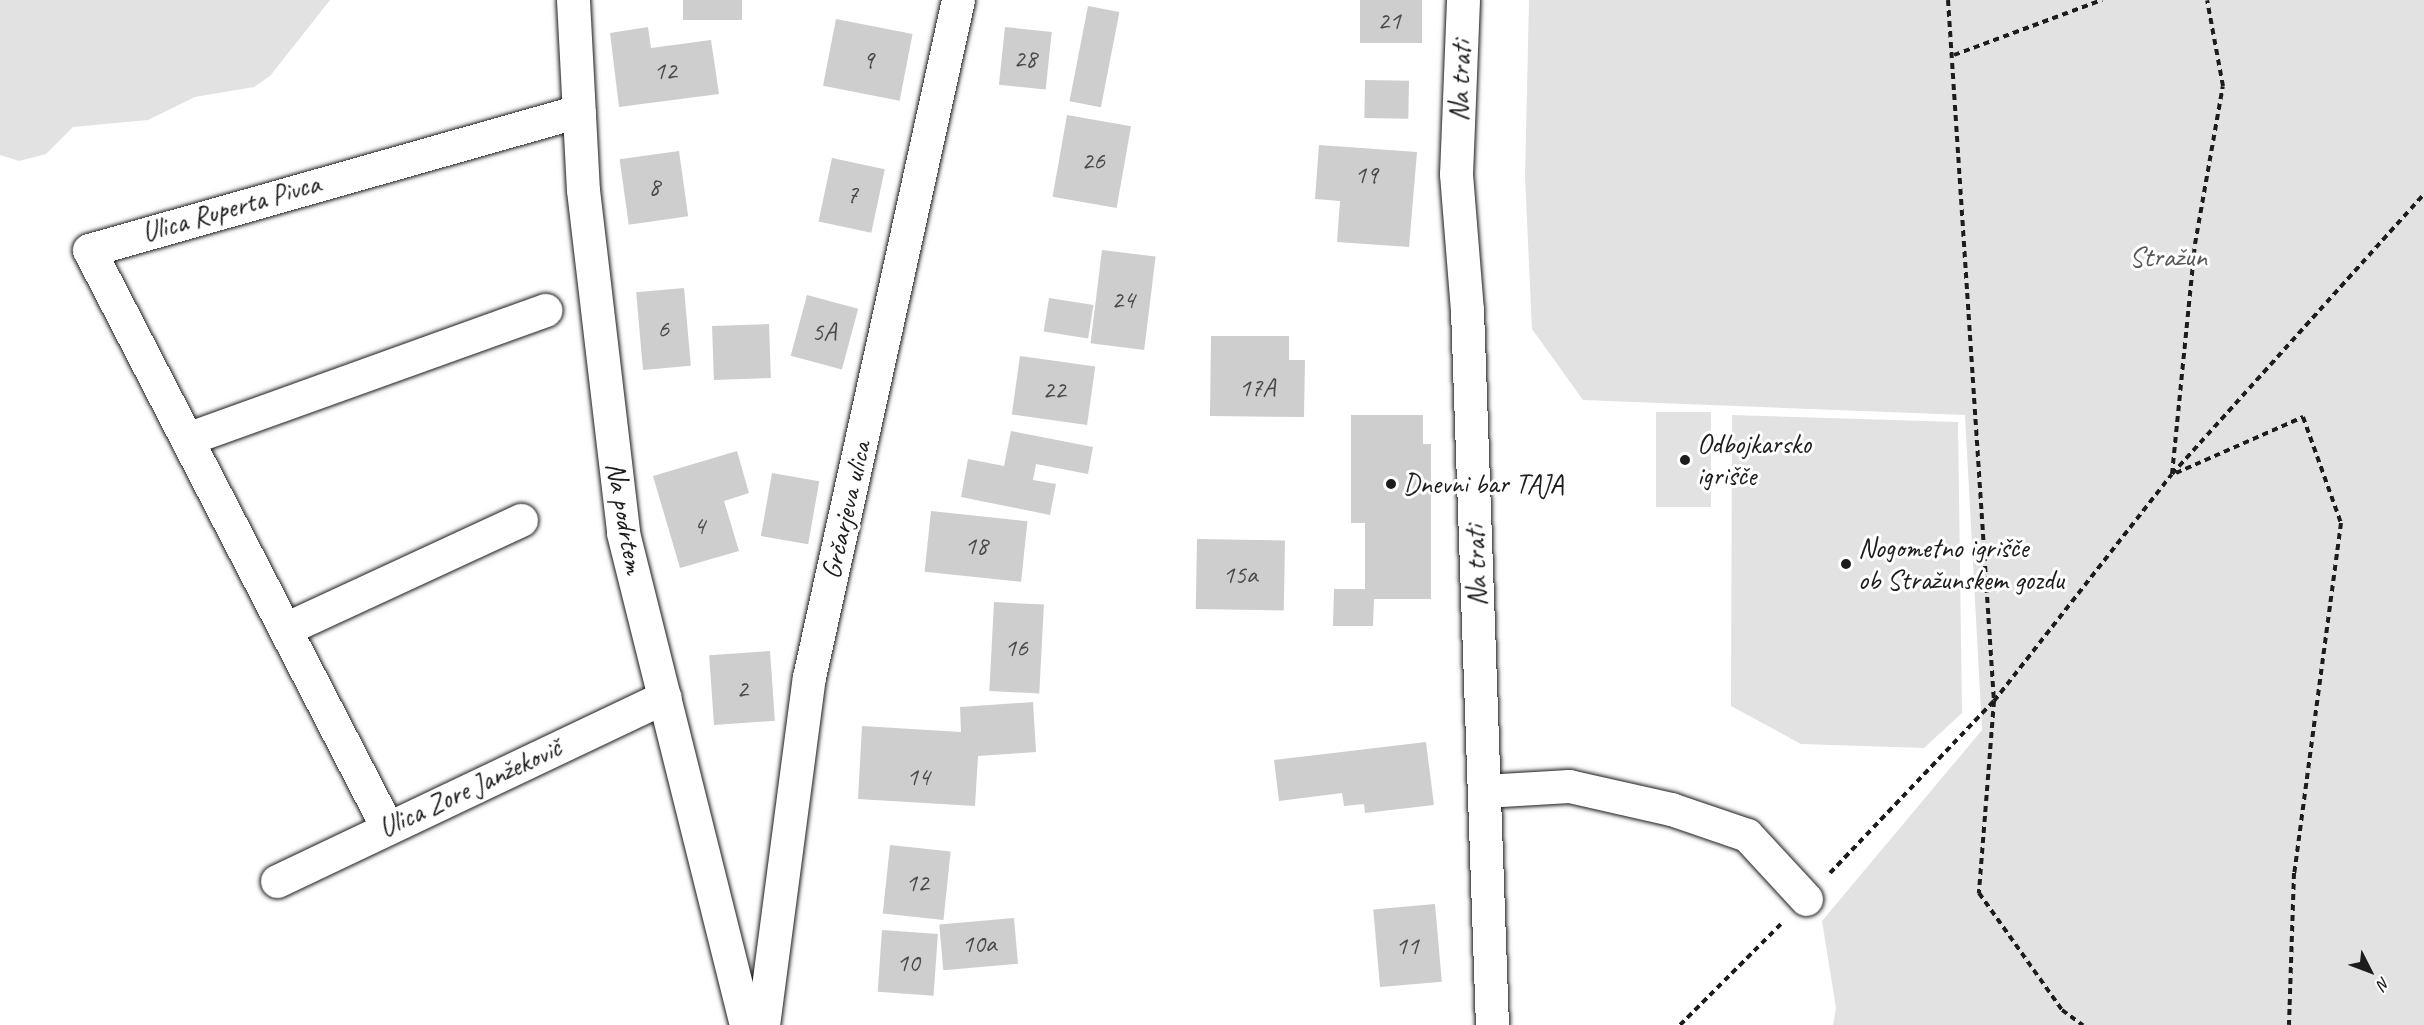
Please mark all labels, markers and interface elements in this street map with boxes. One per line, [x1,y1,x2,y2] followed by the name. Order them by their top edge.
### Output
[1377,5,1401,37] house number: 21
[1442,40,1478,122] street label: Na trati
[1013,43,1037,75] house number: 28
[862,44,874,76] house number: 9
[653,55,677,87] house number: 12
[1081,145,1105,177] house number: 26
[1354,159,1378,191] house number: 19
[138,167,324,249] street label: Ulica Ruperta Pivca
[648,171,660,203] house number: 8
[846,179,858,211] house number: 7
[2129,240,2207,274] park label: Stražun
[1111,284,1135,316] house number: 24
[657,313,669,345] house number: 6
[812,316,836,348] house number: 5A
[1239,372,1275,404] house number: 17A
[1042,374,1066,406] house number: 22
[1697,427,1811,493] place label: Odbojkarsko igrišče
[814,438,878,582] street label: Grčarjeva ulica
[1678,453,1692,467] marker: Odbojkarsko igrišče
[599,460,651,576] street label: Na podrtem
[1403,467,1564,501] place label: Dnevni bar TAJA
[1384,477,1398,491] marker: Dnevni bar TAJA
[693,510,705,542] house number: 4
[1458,525,1494,607] street label: Na trati
[964,530,988,562] house number: 18
[1858,531,2066,597] place label: Nogometno igrišče ob Stražunskem gozdu
[1839,557,1853,571] marker: Nogometno igrišče ob Stražunskem gozdu
[1223,559,1257,591] house number: 15a
[1004,632,1028,664] house number: 16
[736,673,748,705] house number: 2
[373,731,567,845] street label: Ulica Zore Janžekovič
[906,761,930,793] house number: 14
[905,867,929,899] house number: 12
[962,928,996,960] house number: 10a
[1395,930,1419,962] house number: 11
[2340,941,2400,1001] north arrow
[896,947,920,979] house number: 10
[2373,973,2394,993] text: N

